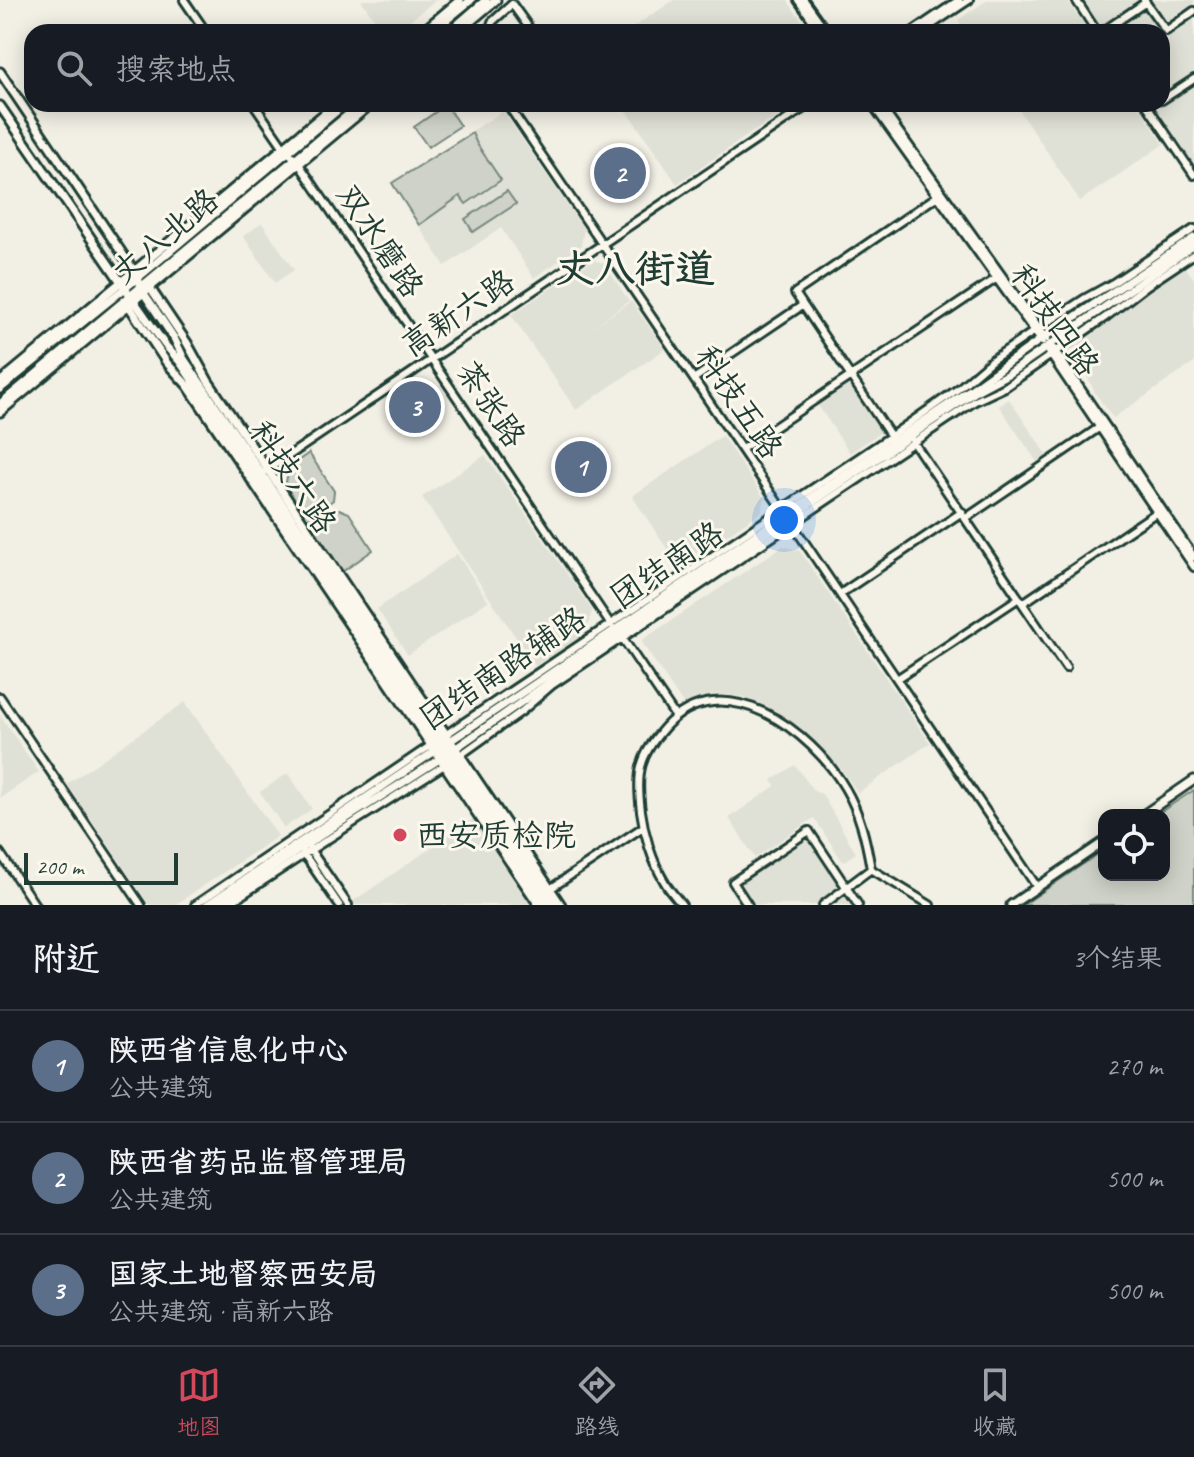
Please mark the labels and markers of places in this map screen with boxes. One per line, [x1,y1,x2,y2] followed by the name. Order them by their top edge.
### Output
[594,143,646,203] pin: 2
[389,377,441,437] pin: 3
[555,437,607,497] pin: 1
[416,815,576,856] place label: 西安质检院
[391,826,409,844] marker: 西安质检院

